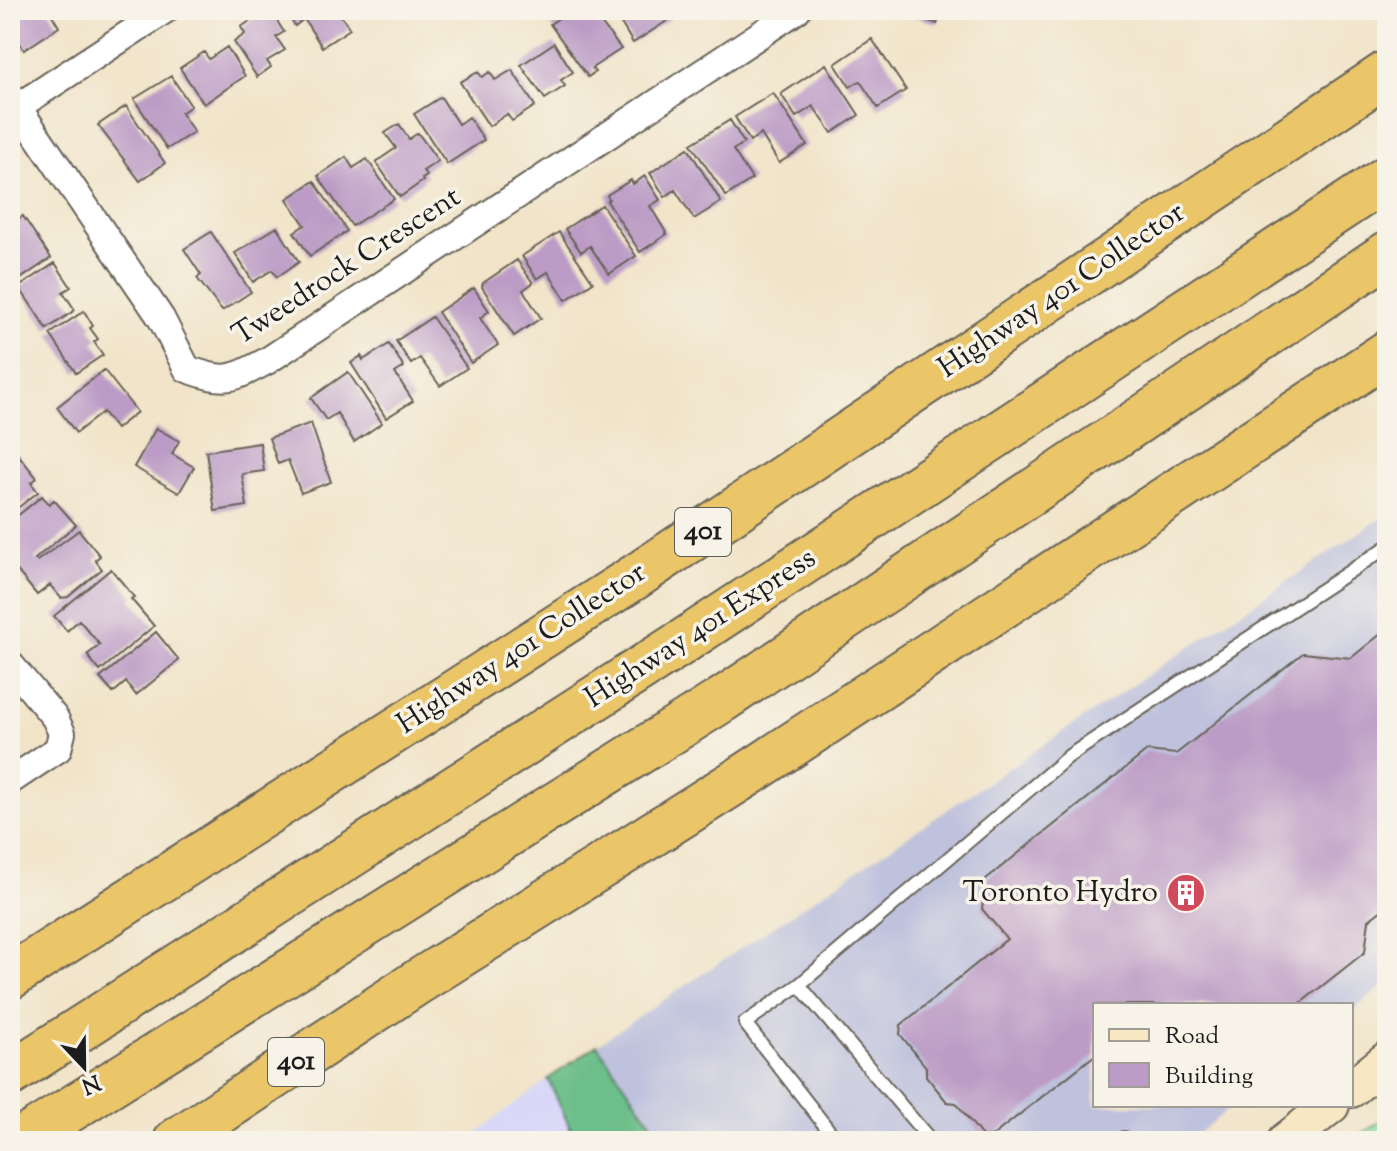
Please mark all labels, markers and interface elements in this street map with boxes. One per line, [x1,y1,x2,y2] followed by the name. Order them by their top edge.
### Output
[224,177,470,357] street label: Tweedrock Crescent
[930,192,1194,390] street label: Highway 401 Collector
[675,508,731,556] road number: 401
[577,538,825,720] street label: Highway 401 Express
[389,552,655,746] street label: Highway 401 Collector
[963,872,1158,915] place label: Toronto Hydro
[1165,872,1207,914] building icon: Toronto Hydro
[1093,1003,1353,1107] legend
[1165,1020,1219,1054] text: Road
[44,1027,124,1107] north arrow
[268,1038,324,1086] road number: 401
[1165,1060,1254,1094] text: Building
[76,1065,105,1101] text: N

